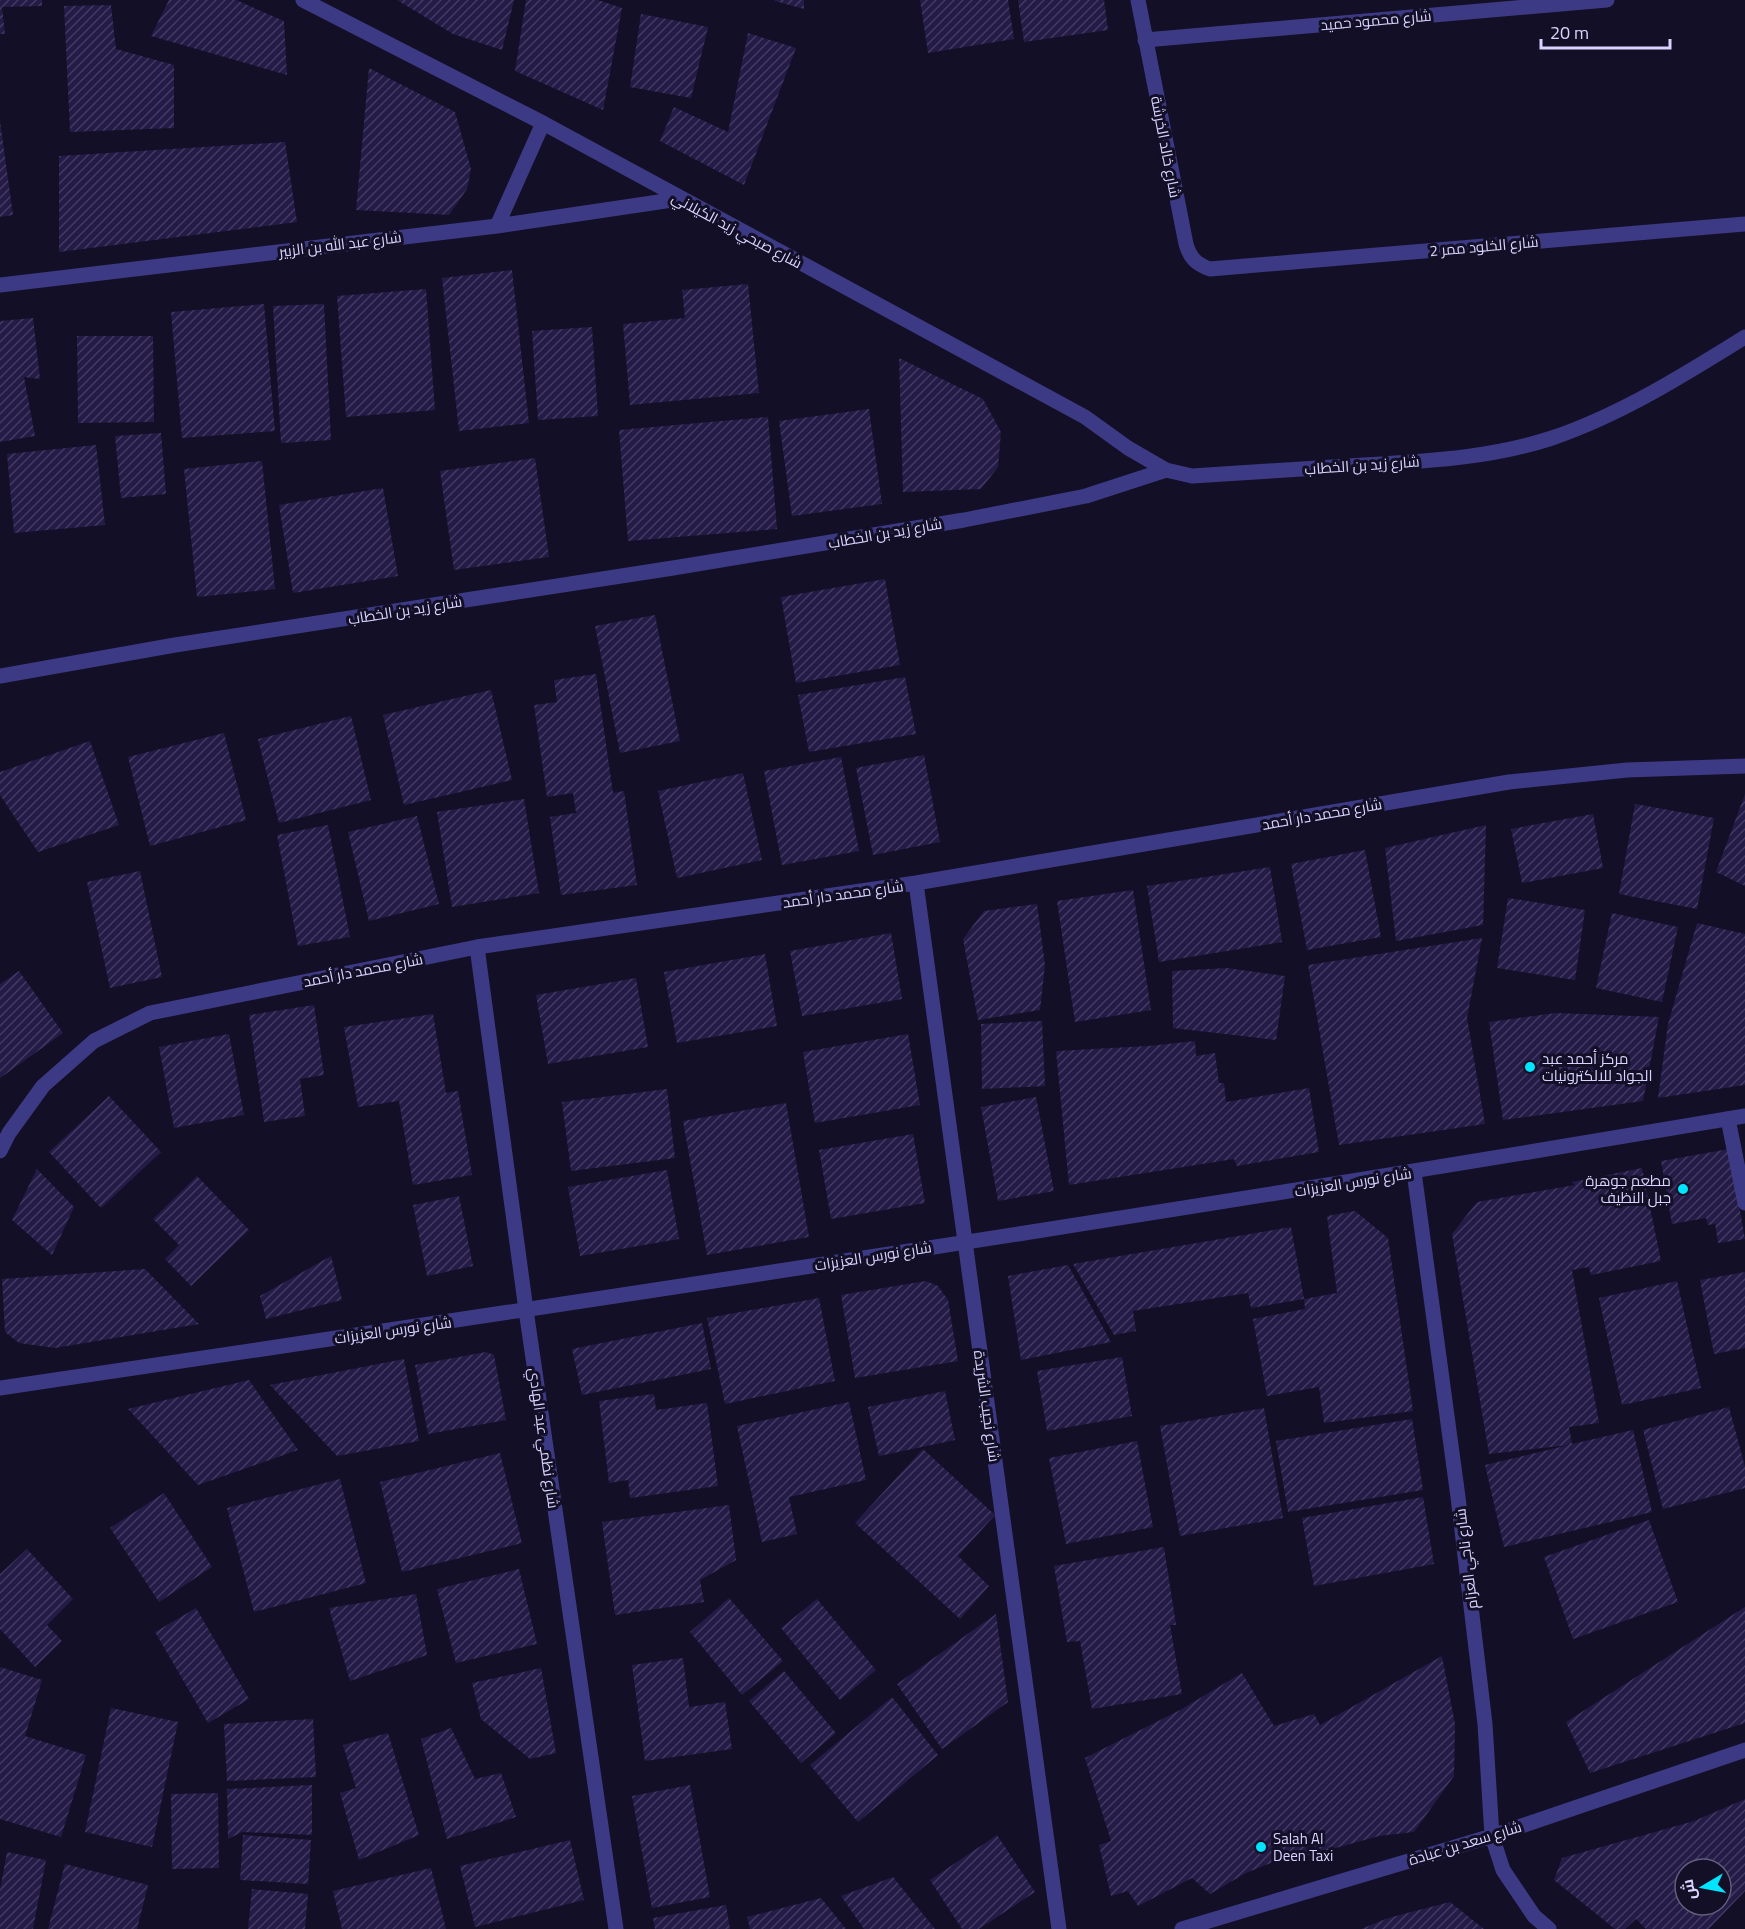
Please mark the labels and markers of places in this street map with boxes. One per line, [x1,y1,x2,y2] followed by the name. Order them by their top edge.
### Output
[1542,1047,1652,1087] place label: مركز أحمد عبد الجواد للالكترونيات
[1523,1060,1537,1074] marker: مركز أحمد عبد الجواد للالكترونيات
[1585,1169,1671,1209] place label: مطعم جوهرة جبل النظيف
[1676,1182,1690,1196] marker: مطعم جوهرة جبل النظيف
[1273,1827,1333,1867] place label: Salah Al Deen Taxi
[1254,1840,1268,1854] marker: Salah Al Deen Taxi

